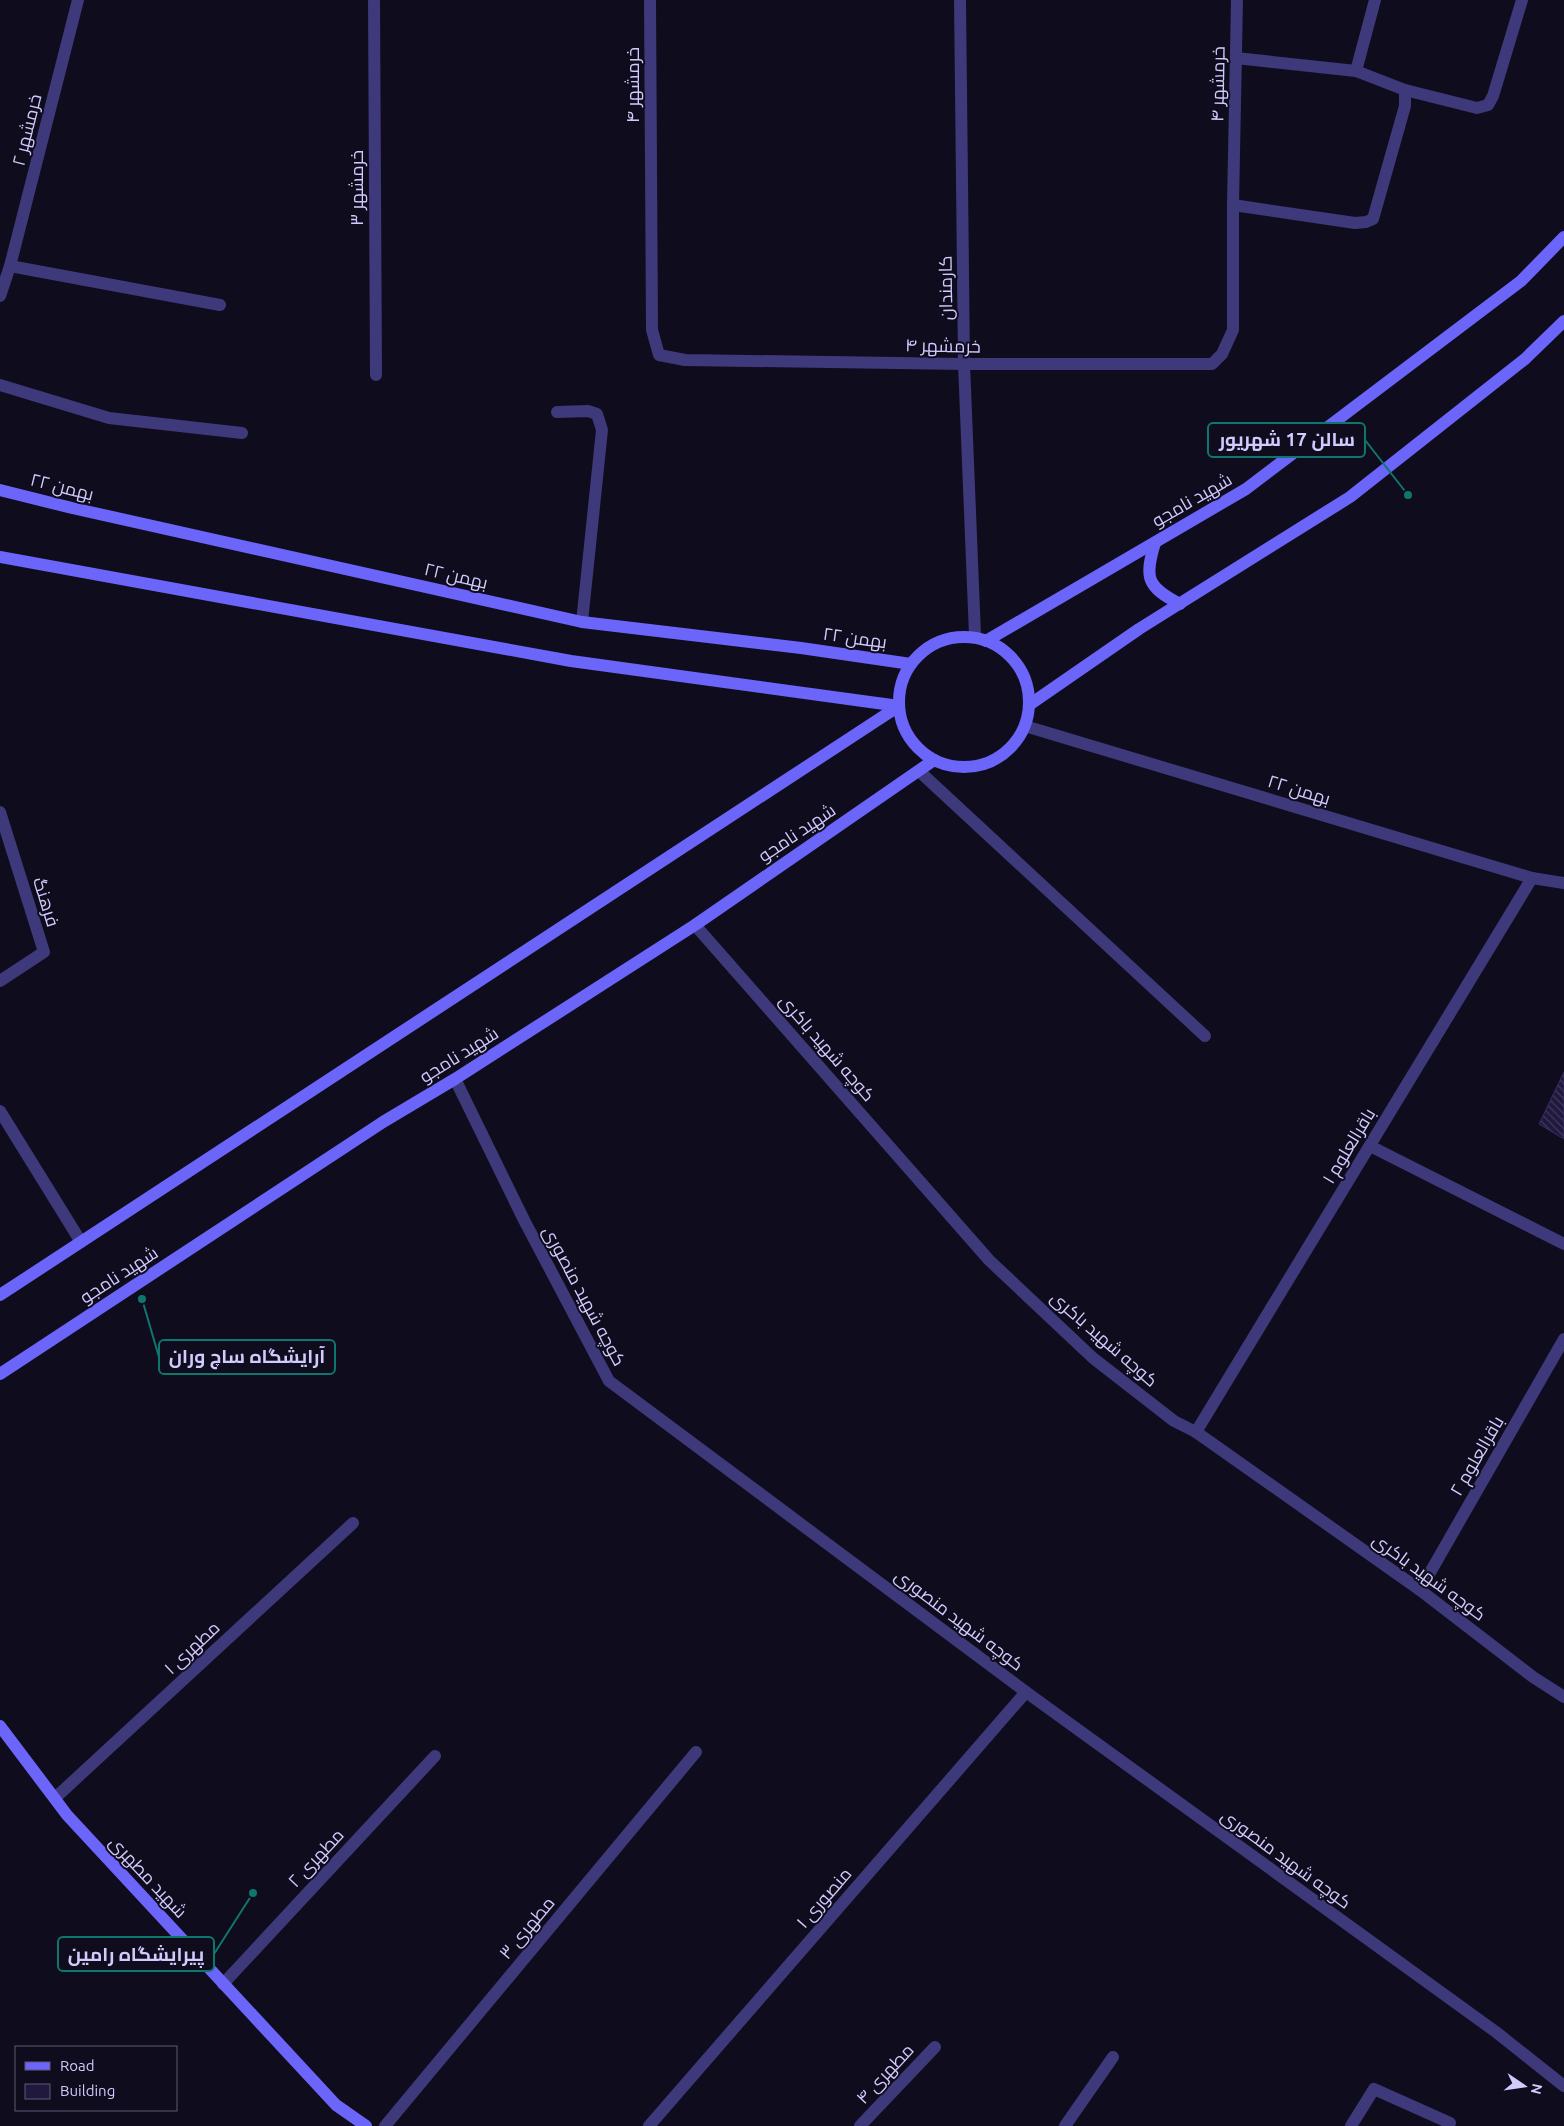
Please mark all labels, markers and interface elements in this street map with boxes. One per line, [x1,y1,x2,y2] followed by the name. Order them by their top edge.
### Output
[1206,46,1230,122] street label: خرمشهر ۴
[622,47,644,123] street label: خرمشهر ۴
[7,92,47,168] street label: خرمشهر ۲
[346,150,368,226] street label: خرمشهر ۳
[934,256,958,320] street label: کارمندان
[905,334,981,358] street label: خرمشهر ۴
[1208,423,1365,457] callout: سالن 17 شهریور
[1218,428,1355,451] text: سالن 17 شهریور
[1148,468,1236,532] street label: شهید نامجو
[28,469,96,505] street label: ۲۲ بهمن
[422,558,490,594] street label: ۲۲ بهمن
[822,623,888,653] street label: ۲۲ بهمن
[1265,770,1333,810] street label: ۲۲ بهمن
[754,799,840,867] street label: شهید نامجو
[28,875,64,929] street label: فرهنگ
[774,990,880,1107] street label: کوچه شهید باکری
[416,1022,502,1088] street label: شهید نامجو
[1318,1104,1381,1188] street label: باقرالعلوم ۱
[537,1222,630,1370] street label: کوچه شهید منصوری
[76,1242,162,1308] street label: شهید نامجو
[1045,1286,1162,1392] street label: کوچه شهید باکری
[159,1340,335,1374] callout: آرایشگاه ساچ وران
[169,1345,325,1370] text: آرایشگاه ساچ وران
[1445,1412,1510,1500] street label: باقرالعلوم ۲
[1367,1528,1490,1626] street label: کوچه شهید باکری
[890,1564,1028,1676] street label: کوچه شهید منصوری
[160,1617,224,1679] street label: مطهری ۱
[1216,1804,1355,1914] street label: کوچه شهید منصوری
[283,1824,349,1892] street label: مطهری ۲
[104,1831,192,1923] street label: شهید مطهری
[792,1863,856,1933] street label: منصوری ۱
[495,1892,559,1964] street label: مطهری ۳
[58,1937,214,1971] callout: پیرایشگاه ‌رامین
[68,1943,204,1968] text: پیرایشگاه ‌رامین
[852,2039,918,2109] street label: مطهری ۴
[15,2046,178,2111] legend
[60,2057,95,2074] text: Road
[1499,2061,1549,2111] north arrow
[60,2082,115,2099] text: Building
[1528,2082,1546,2096] text: N

